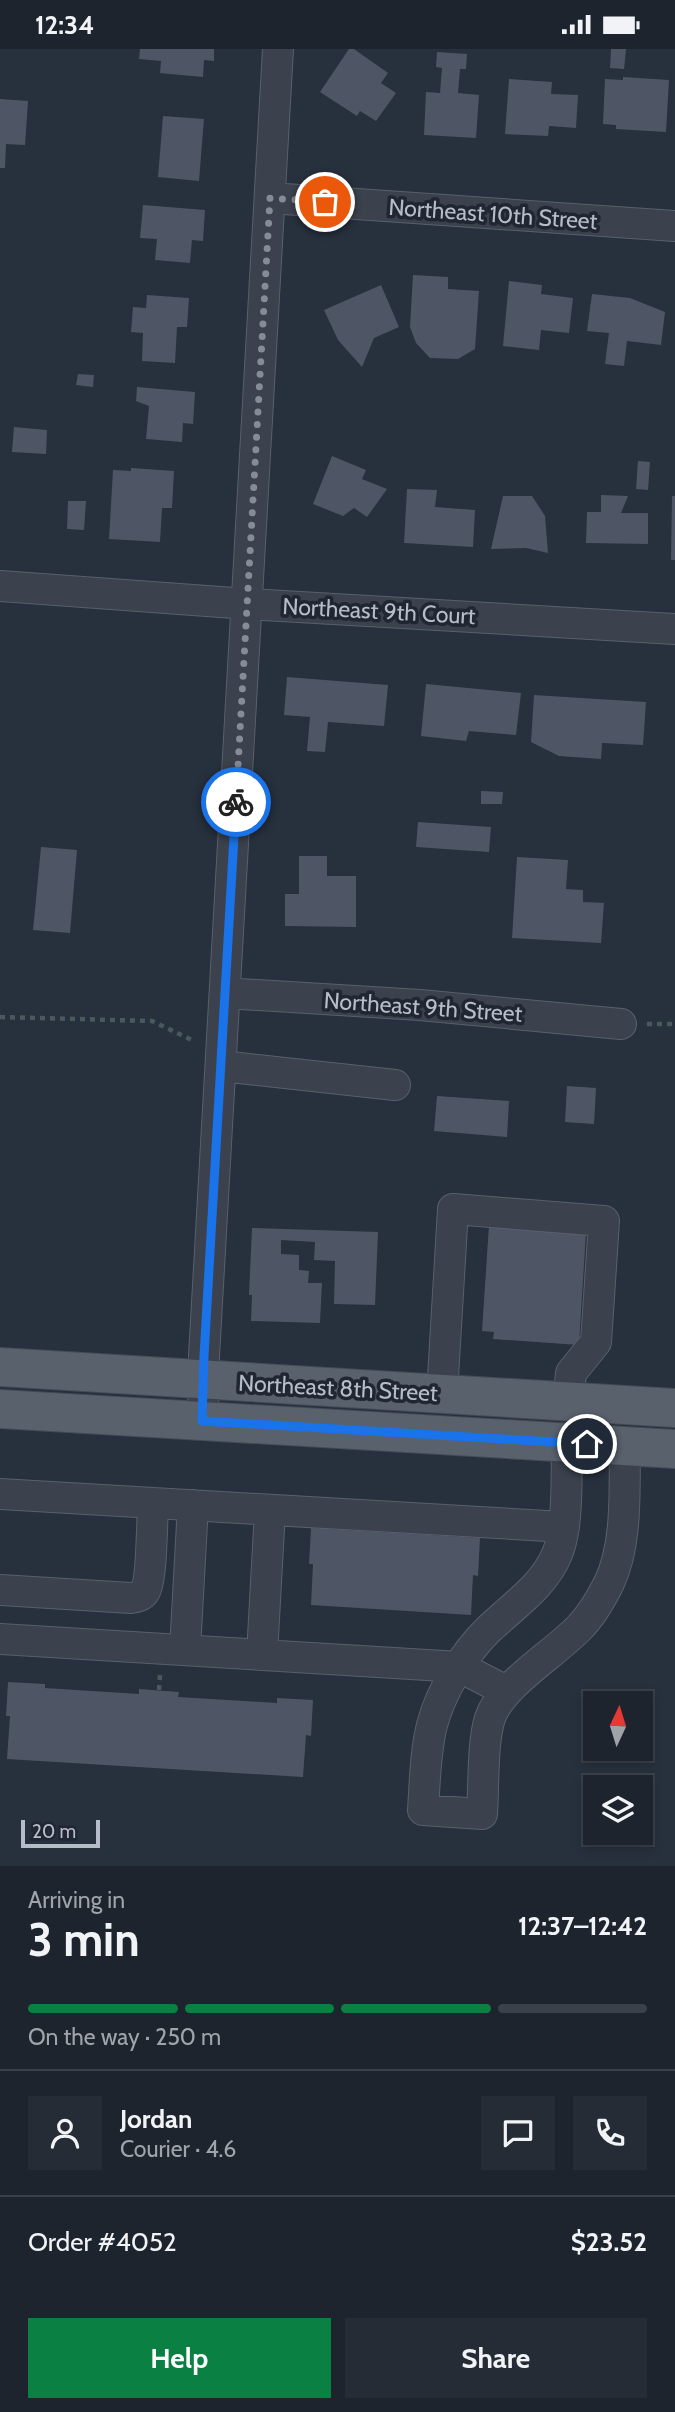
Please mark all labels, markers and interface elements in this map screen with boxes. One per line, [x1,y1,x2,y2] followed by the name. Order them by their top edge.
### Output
[35,9,94,41] text: 12:34
[295,172,355,232] pin
[306,183,344,221] icon: bag
[388,193,599,235] street label: Northeast 10th Street
[282,592,476,630] street label: Northeast 9th Court
[201,767,271,837] courier
[217,783,255,821] icon: bike
[323,986,523,1028] street label: Northeast 9th Street
[238,1369,439,1407] street label: Northeast 8th Street
[557,1414,617,1474] pin
[568,1425,606,1463] icon: home
[583,1691,653,1761] north arrow
[583,1691,653,1845] map controls
[583,1775,653,1845] button: layers
[21,1817,100,1849] scale bar
[32,1820,76,1843] text: 20 m
[28,1886,125,1914] text: Arriving in
[518,1910,647,1942] text: 12:37–12:42
[28,1912,140,1968] text: 3 min
[28,2023,221,2051] text: On the way · 250 m
[28,2096,102,2170] button: person
[481,2096,555,2170] button: chat
[573,2096,647,2170] button: phone
[120,2103,192,2135] text: Jordan
[120,2135,236,2163] text: Courier · 4.6
[28,2226,177,2258] text: Order #4052
[571,2226,647,2258] text: $23.52
[28,2318,331,2398] button: Help
[345,2318,647,2398] button: Share

